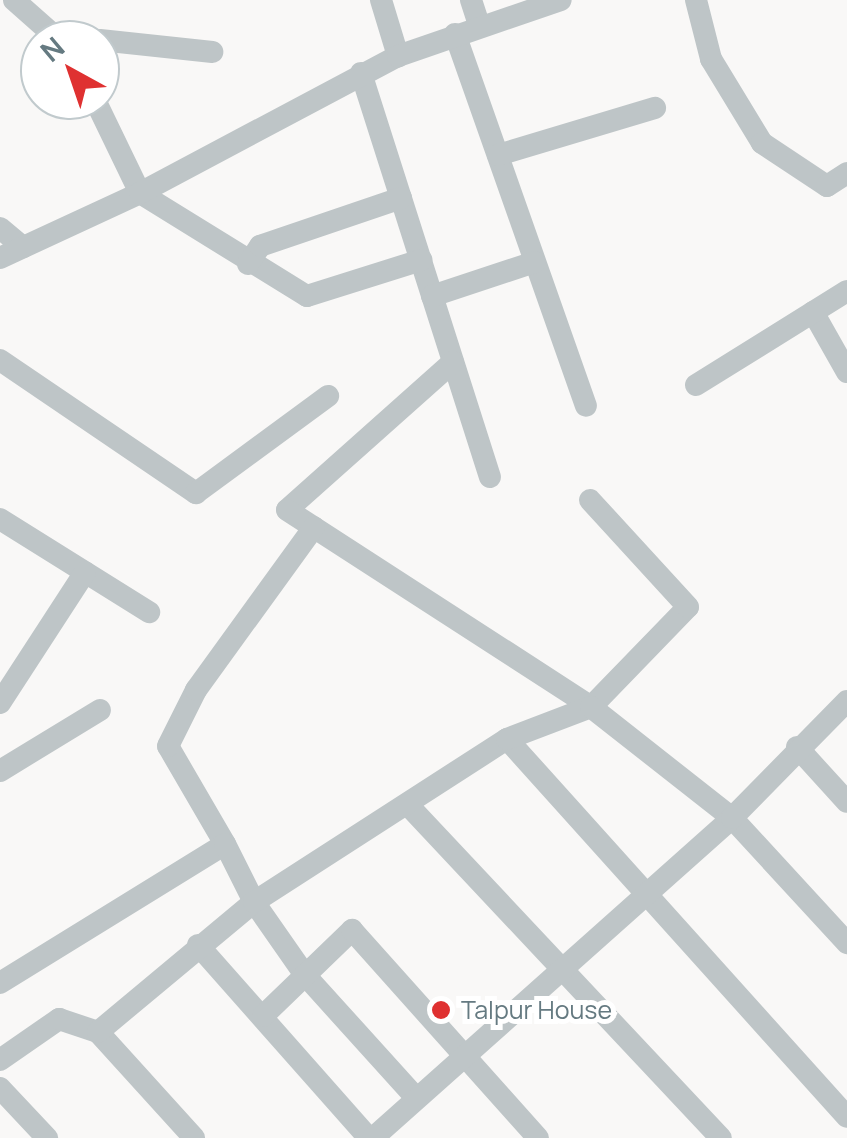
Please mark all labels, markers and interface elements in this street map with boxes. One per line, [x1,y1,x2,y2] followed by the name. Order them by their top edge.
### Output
[20,20,120,120] north arrow
[32,28,72,70] text: N
[461,995,612,1025] place label: Talpur House
[430,999,452,1021] marker: Talpur House

